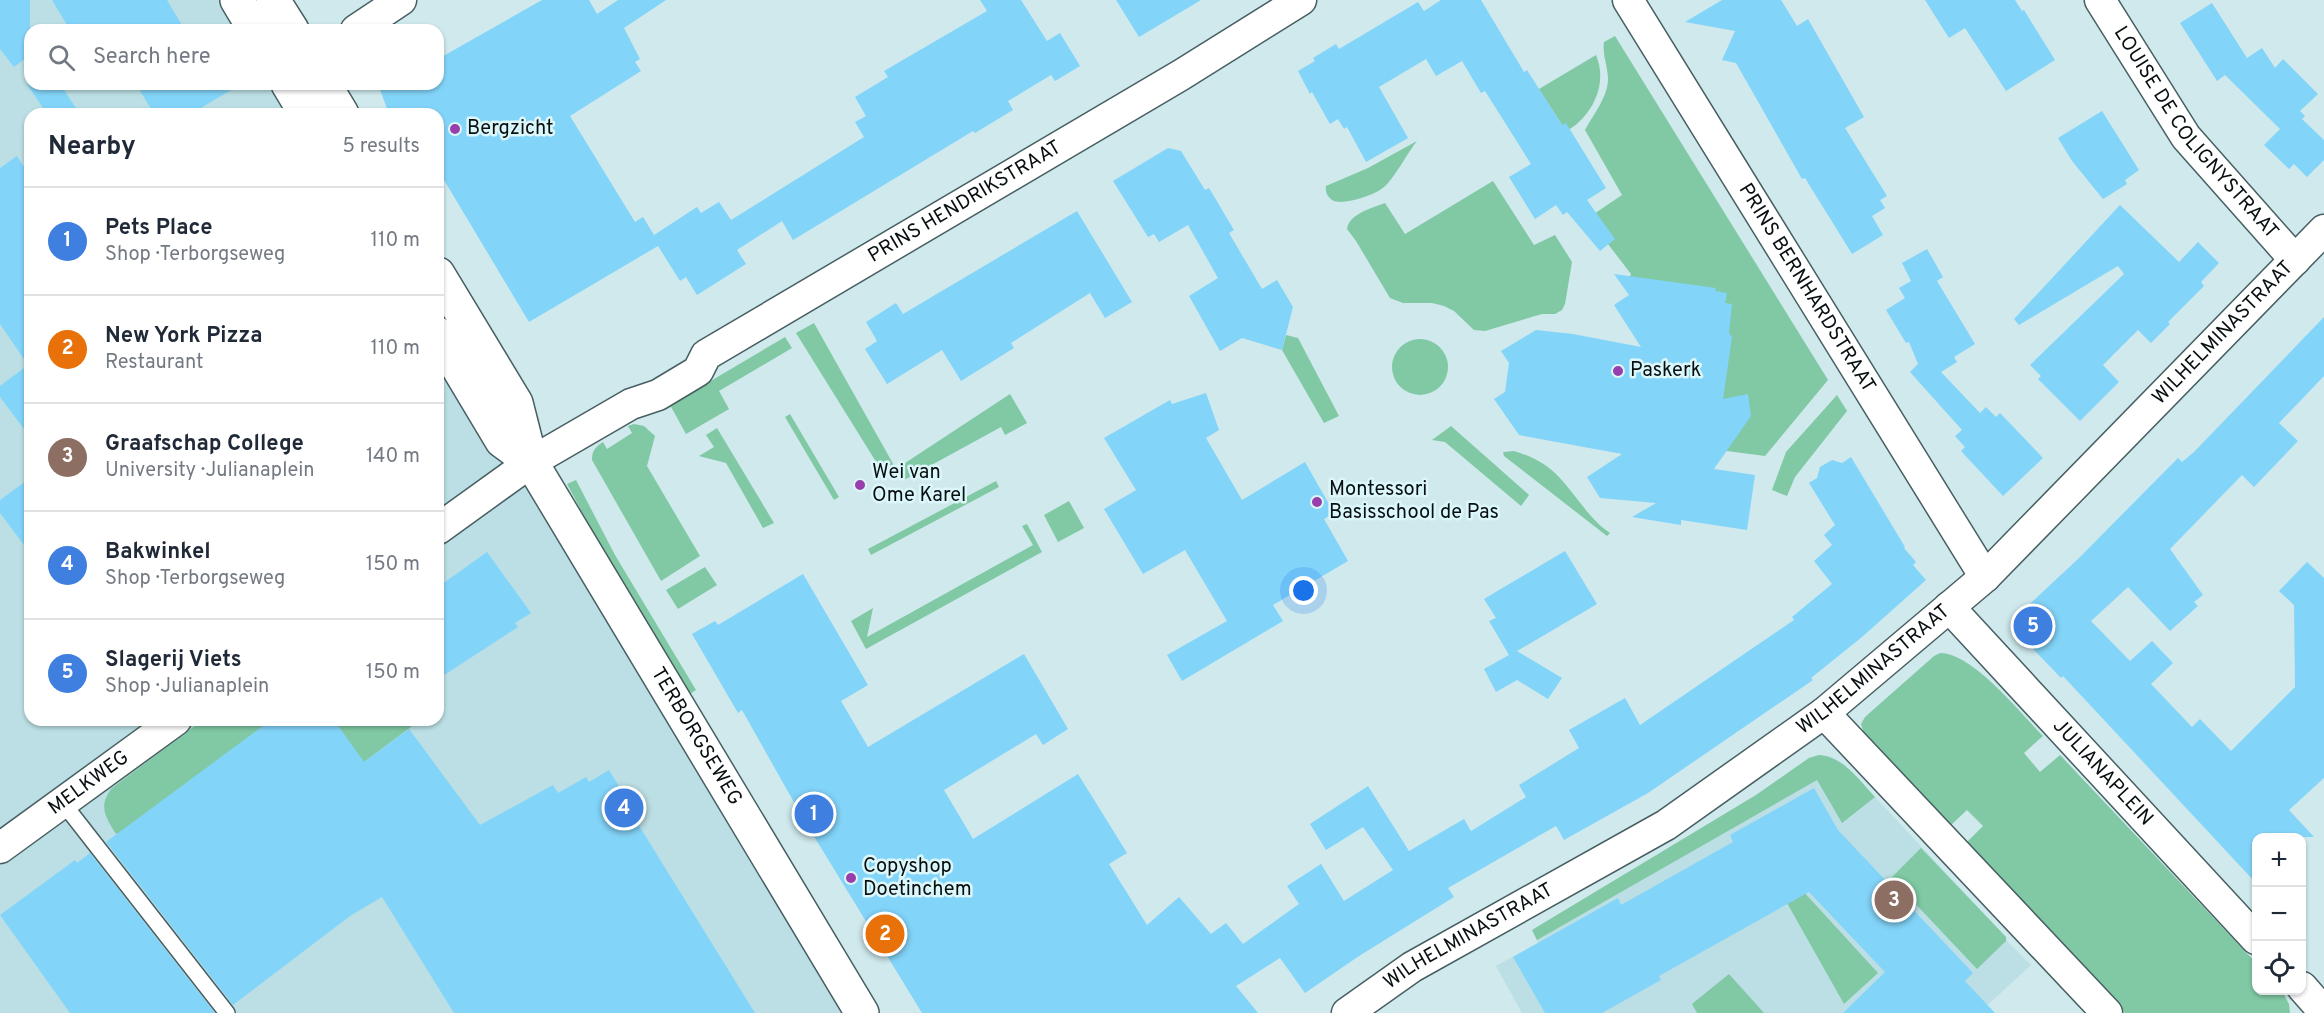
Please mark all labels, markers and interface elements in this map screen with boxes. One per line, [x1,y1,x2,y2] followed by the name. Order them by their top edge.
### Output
[2107,22,2284,245] street label: LOUISE DE COLIGNYSTRAAT
[24,24,444,90] search box
[45,41,78,74] icon: search
[93,44,211,71] text: Search here
[467,116,554,142] place label: Bergzicht
[448,122,462,136] marker: Bergzicht
[48,131,136,164] text: Nearby
[343,134,420,160] text: 5 results
[864,135,1066,269] street label: PRINS HENDRIKSTRAAT
[1732,179,1881,398] street label: PRINS BERNHARDSTRAAT
[105,215,213,242] text: Pets Place
[64,228,72,254] text: 1
[371,228,420,254] text: 110 m
[105,242,285,268] text: Shop · Terborgseweg
[2147,256,2300,411] street label: WILHELMINASTRAAT
[105,323,263,350] text: New York Pizza
[61,336,74,362] text: 2
[371,336,420,362] text: 110 m
[105,350,204,376] text: Restaurant
[1630,358,1701,384] place label: Paskerk
[1611,364,1625,378] marker: Paskerk
[105,431,304,458] text: Graafschap College
[62,444,74,470] text: 3
[366,444,420,470] text: 140 m
[105,458,315,484] text: University · Julianaplein
[872,460,966,509] place label: Wei van Ome Karel
[1329,477,1499,526] place label: Montessori Basisschool de Pas
[853,478,867,492] marker: Wei van Ome Karel
[1310,495,1324,509] marker: Montessori Basisschool de Pas
[105,539,211,566] text: Bakwinkel
[61,552,74,578] text: 4
[366,552,420,578] text: 150 m
[105,566,285,592] text: Shop · Terborgseweg
[1289,576,1318,605] your location
[1792,599,1956,741] street label: WILHELMINASTRAAT
[2014,604,2052,648] pin: 5
[105,647,242,674] text: Slagerij Viets
[61,660,74,686] text: 5
[366,660,420,686] text: 150 m
[645,663,747,810] street label: TERBORGSEWEG
[105,674,269,700] text: Shop · Julianaplein
[2046,714,2158,832] street label: JULIANAPLEIN
[43,745,135,821] street label: MELKWEG
[604,786,644,830] pin: 4
[794,792,834,836] pin: 1
[2252,833,2306,995] map controls
[2252,833,2306,887] button: +
[863,854,972,903] place label: Copyshop Doetinchem
[844,871,858,885] marker: Copyshop Doetinchem
[1379,877,1558,996] street label: WILHELMINASTRAAT
[1874,878,1914,922] pin: 3
[2252,887,2306,941] button: −
[866,912,904,956] pin: 2
[2252,941,2306,995] button: locate

